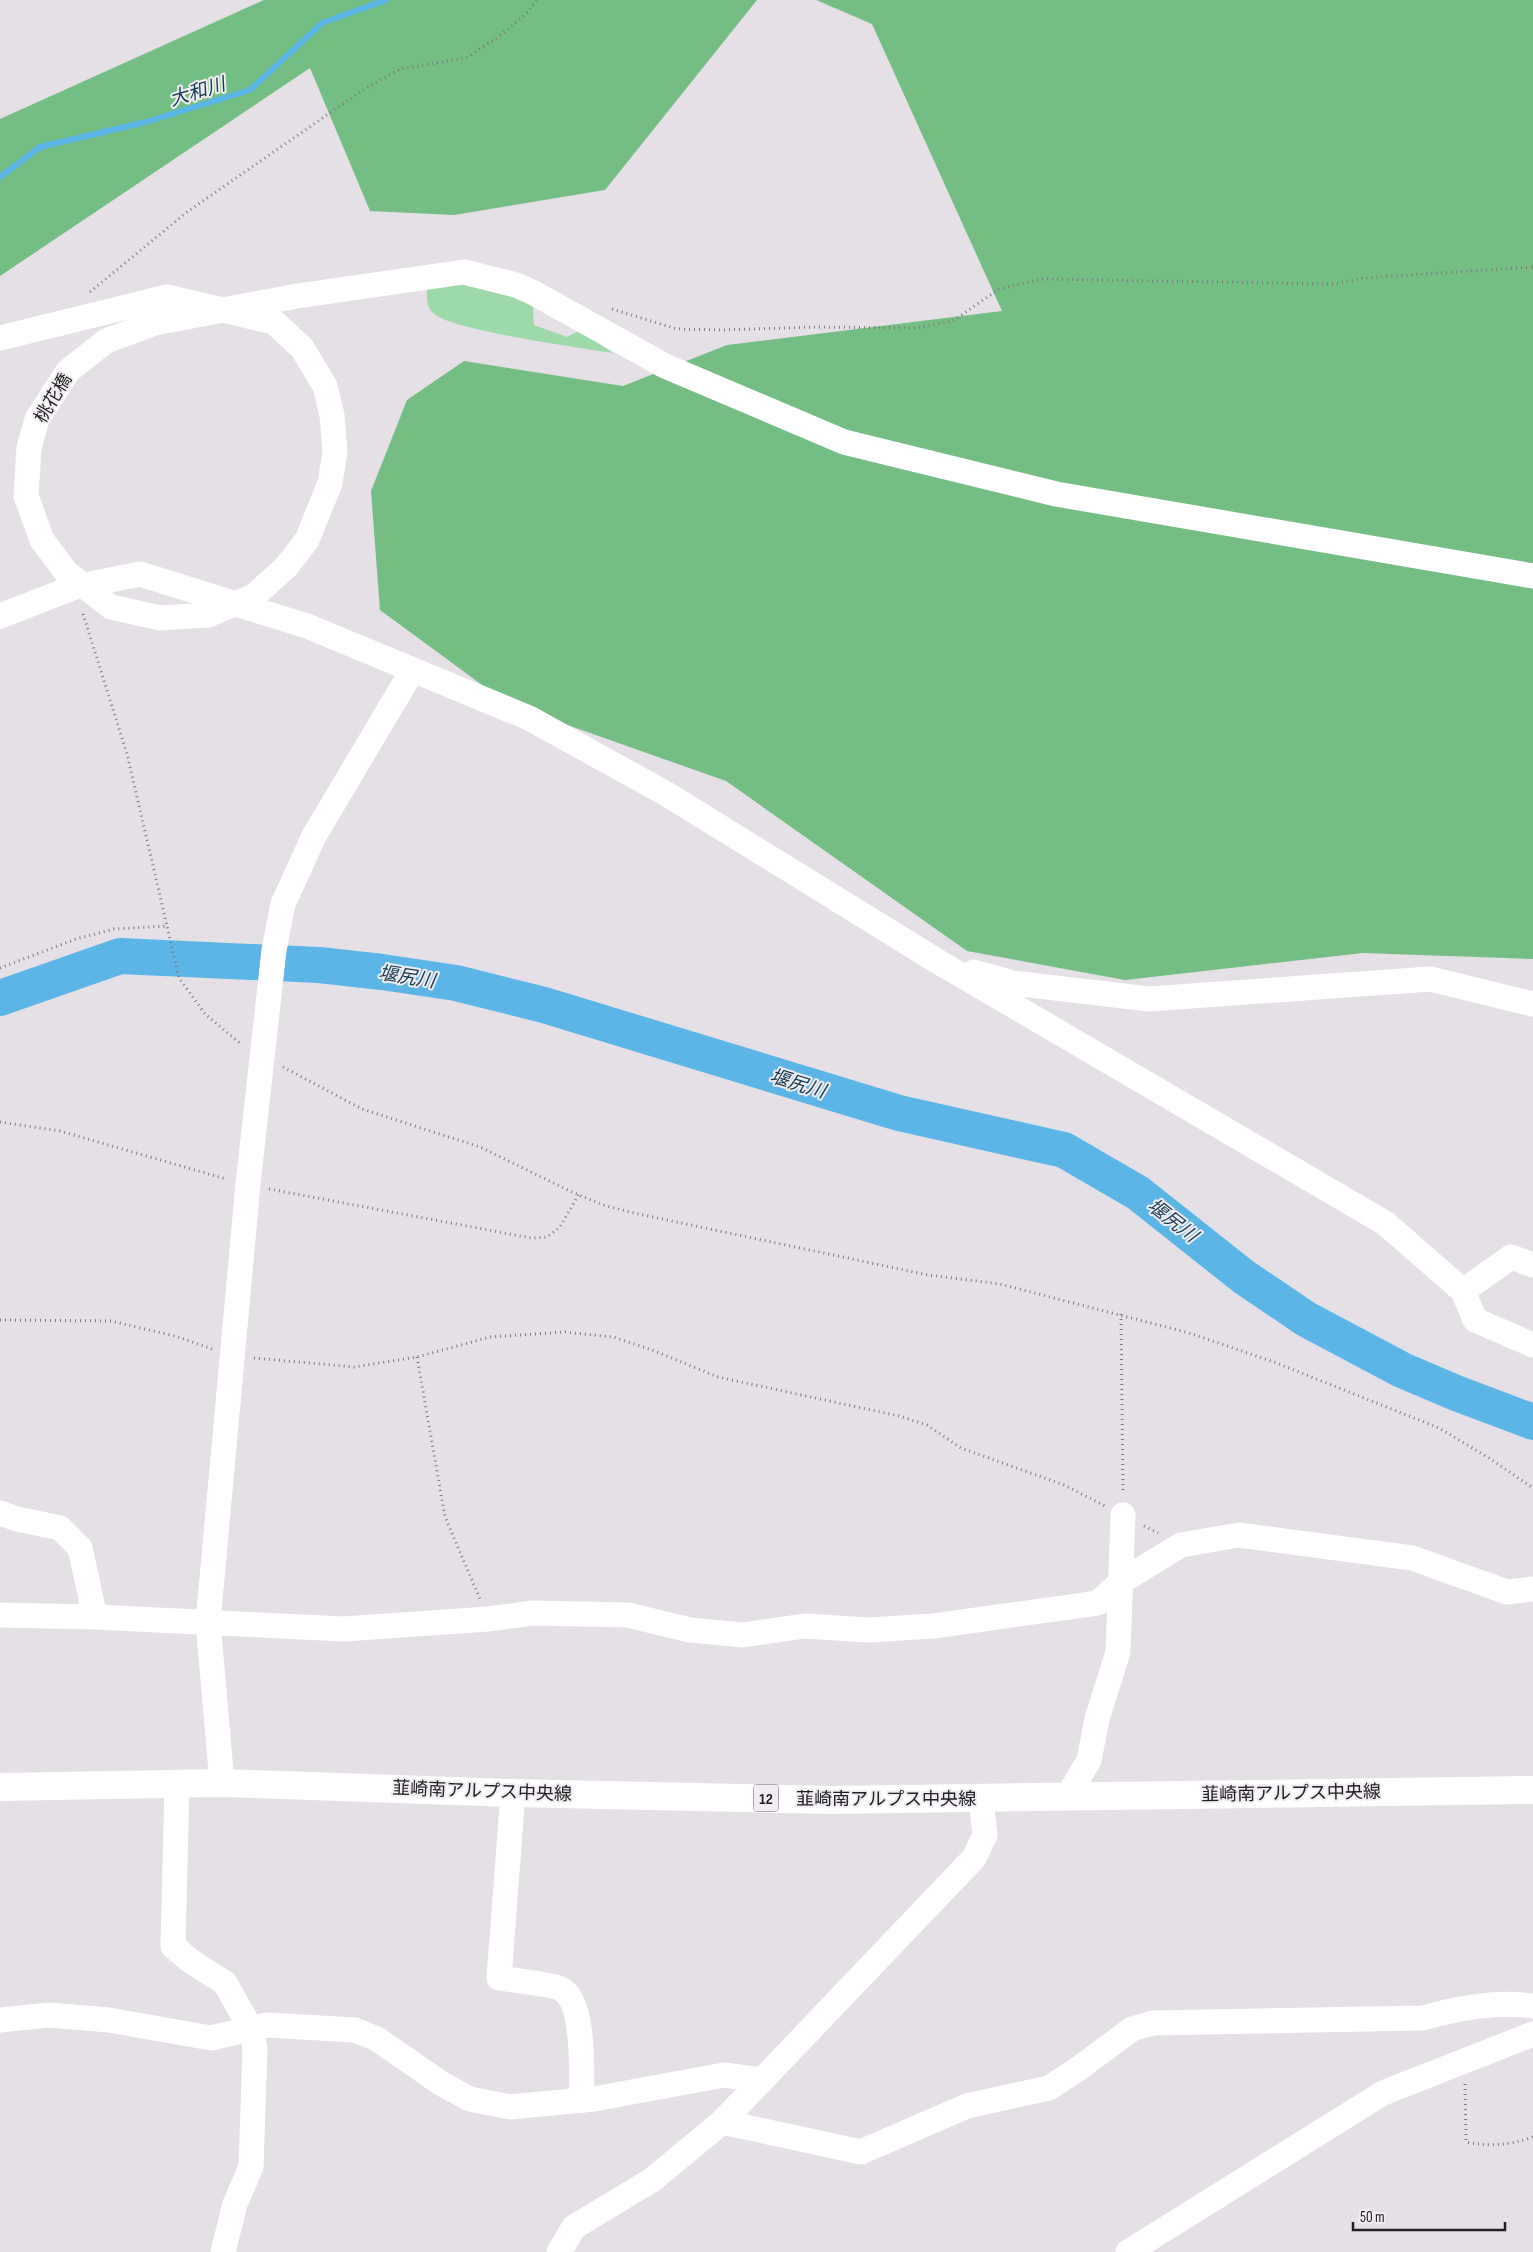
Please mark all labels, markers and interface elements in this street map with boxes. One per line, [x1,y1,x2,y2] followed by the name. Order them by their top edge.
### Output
[167,73,230,112] water label: 大和川
[31,370,76,427] street label: 桃花橋
[377,962,439,994] water label: 堰尻川
[767,1065,830,1104] water label: 堰尻川
[1143,1195,1203,1249] water label: 堰尻川
[392,1778,572,1805] street label: 韮崎南アルプス中央線
[1201,1781,1381,1806] street label: 韮崎南アルプス中央線
[754,1785,778,1812] road number: 12
[796,1789,976,1810] street label: 韮崎南アルプス中央線
[1353,2200,1506,2232] scale bar
[1360,2208,1385,2227] text: 50 m

